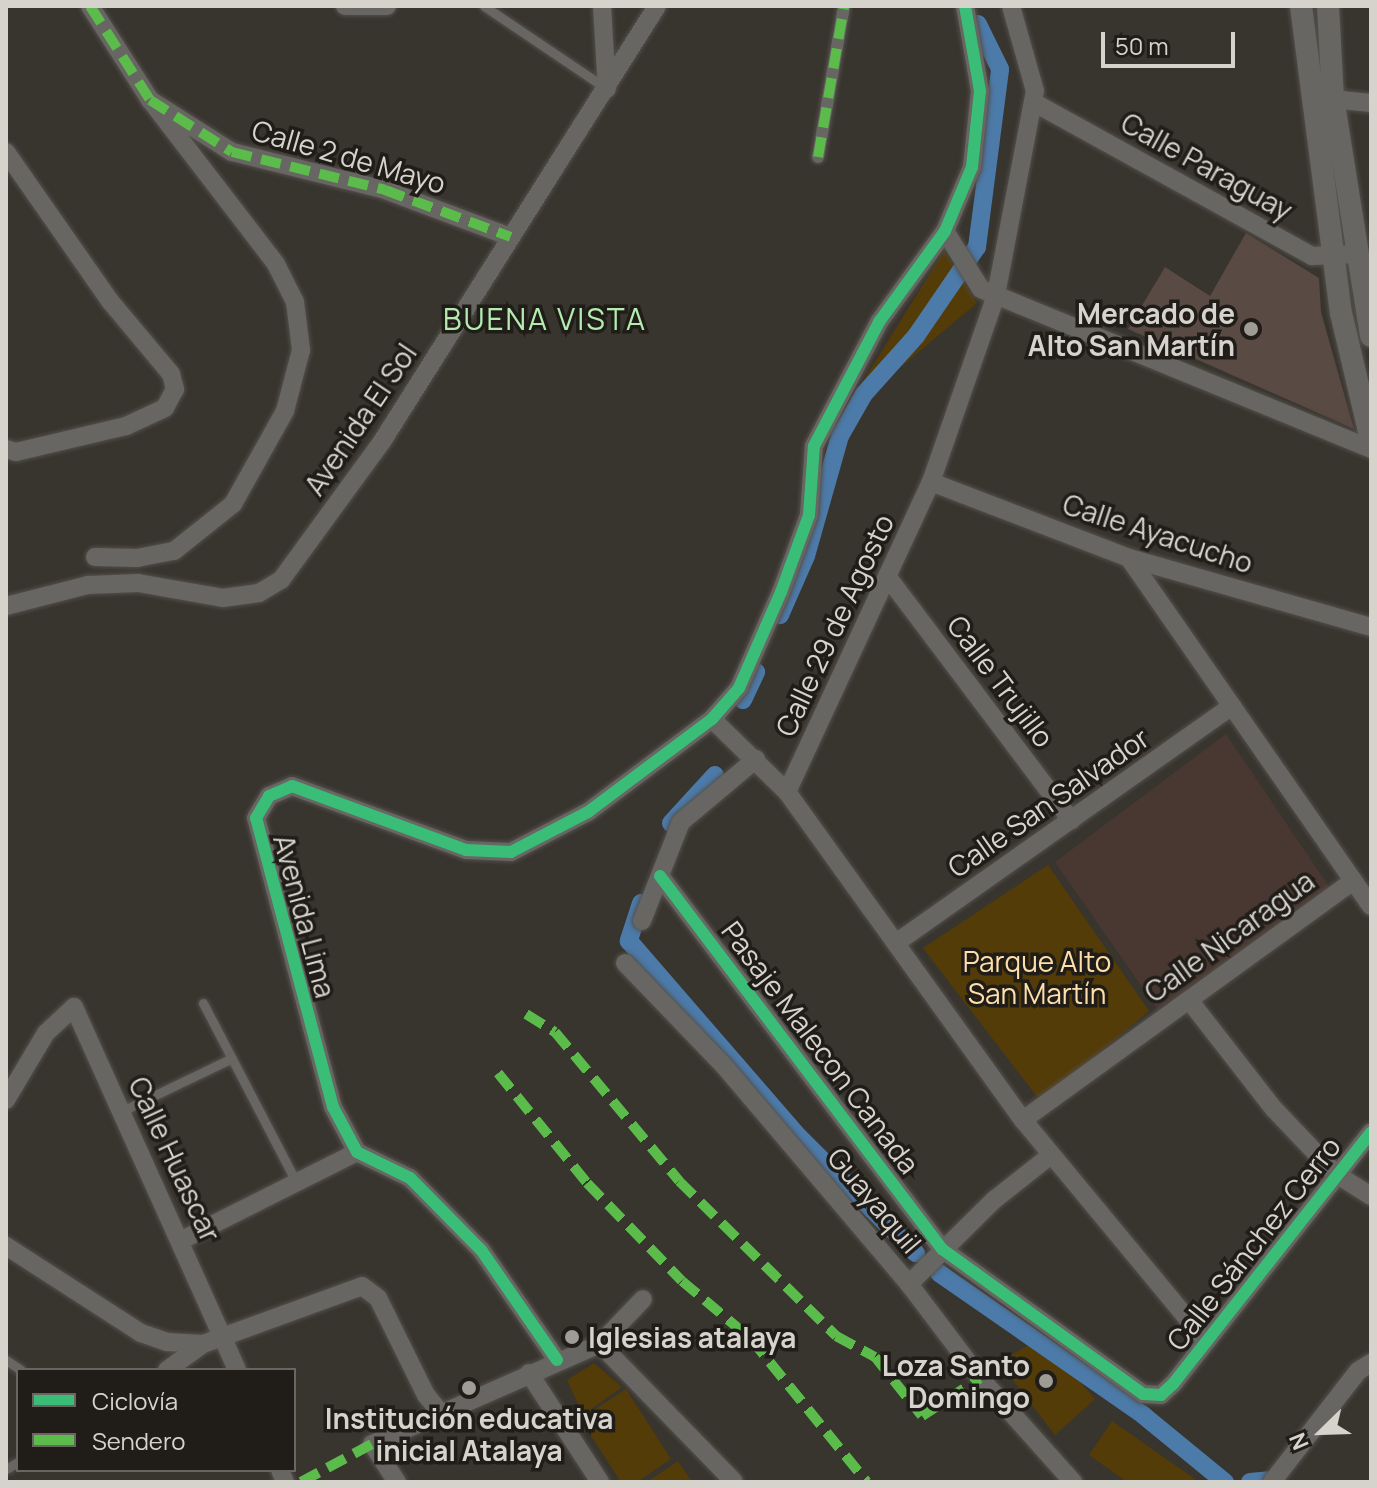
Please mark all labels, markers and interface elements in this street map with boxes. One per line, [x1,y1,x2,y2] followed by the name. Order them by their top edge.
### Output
[1105,16,1239,66] scale bar
[1115,29,1169,62] text: 50 m
[1116,105,1298,227] street label: Calle Paraguay
[248,112,450,200] street label: Calle 2 de Mayo
[1028,296,1235,362] place label: Mercado de Alto San Martín
[443,301,647,337] district label: BUENA VISTA
[1242,320,1260,338] marker: Mercado de Alto San Martín
[297,337,423,501] street label: Avenida El Sol
[1059,486,1257,580] street label: Calle Ayacucho
[768,509,900,741] street label: Calle 29 de Agosto
[941,609,1061,753] street label: Calle Trujillo
[941,720,1155,884] street label: Calle San Salvador
[267,831,343,1001] street label: Avenida Lima
[1138,863,1320,1009] street label: Calle Nicaragua
[715,914,927,1180] street label: Pasaje Malecon Canada
[963,944,1111,1010] park label: Parque Alto San Martín
[122,1071,228,1247] street label: Calle Huascar
[1159,1130,1347,1356] street label: Calle Sánchez Cerro
[821,1141,929,1259] street label: Guayaquil
[588,1320,796,1354] place label: Iglesias atalaya
[563,1328,581,1346] marker: Iglesias atalaya
[882,1348,1030,1414] place label: Loza Santo Domingo
[16,1368,296,1472] legend
[1037,1372,1055,1390] marker: Loza Santo Domingo
[460,1379,478,1397] marker: Institución educativa inicial Atalaya
[92,1384,178,1417] text: Ciclovía
[1281,1392,1361,1472] north arrow
[325,1401,613,1467] place label: Institución educativa inicial Atalaya
[92,1424,186,1457] text: Sendero
[1282,1428,1316,1455] text: N

